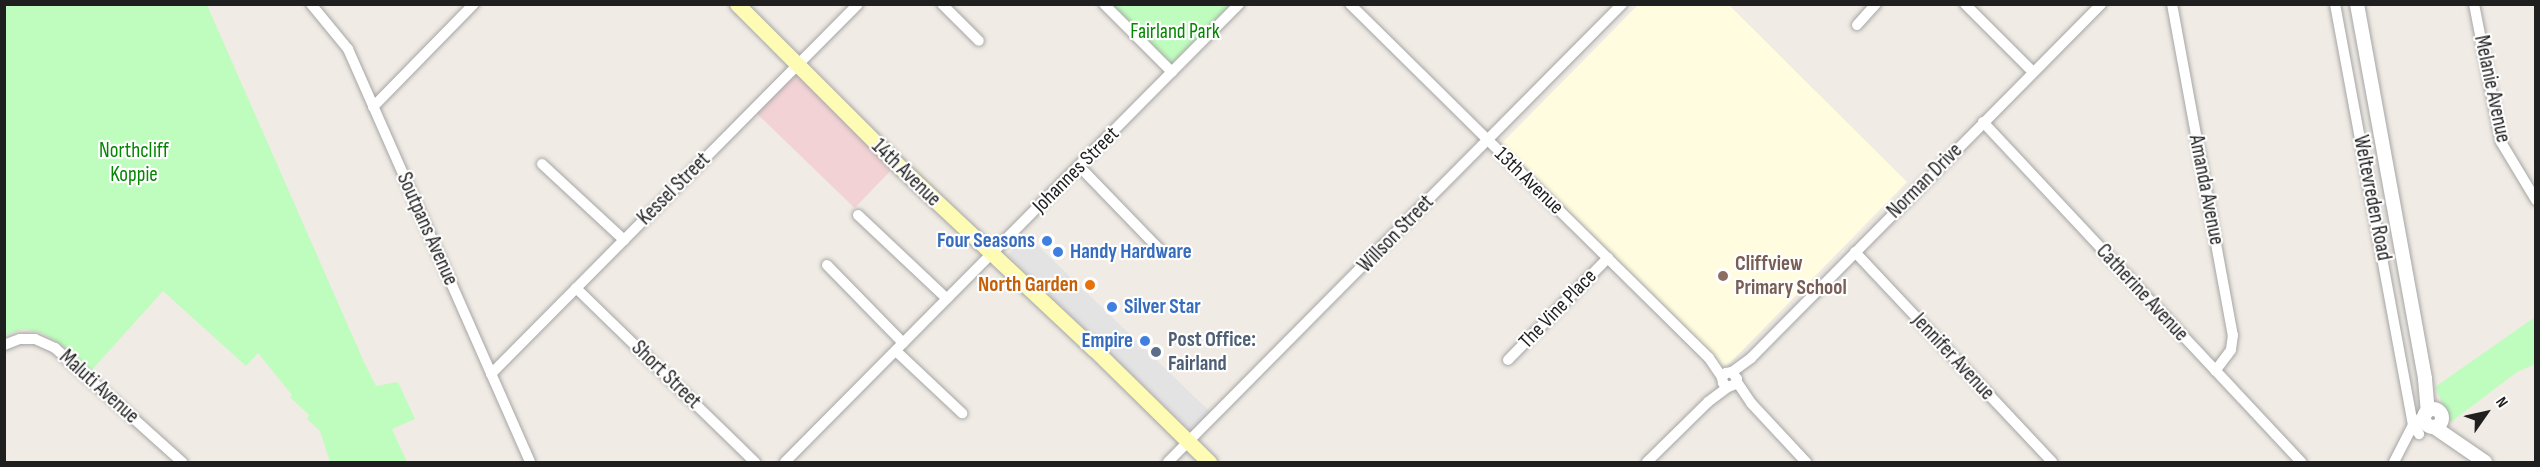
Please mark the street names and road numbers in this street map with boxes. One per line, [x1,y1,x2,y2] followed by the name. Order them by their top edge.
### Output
[2468,33,2516,145] street label: Melanie Avenue
[1028,122,1124,218] street label: Johannes Street
[2183,133,2229,247] street label: Amanda Avenue
[2348,133,2396,263] street label: Weltevreden Road
[866,134,946,212] street label: 14th Avenue
[1882,138,1968,224] street label: Norman Drive
[1489,142,1569,220] street label: 13th Avenue
[632,147,716,231] street label: Kessel Street
[391,169,463,289] street label: Soutpans Avenue
[1353,190,1439,278] street label: Willson Street
[2091,239,2193,347] street label: Catherine Avenue
[1514,264,1602,354] street label: The Vine Place
[1906,308,2000,406] street label: Jennifer Avenue
[626,336,706,414] street label: Short Street
[54,345,144,429] street label: Maluti Avenue

